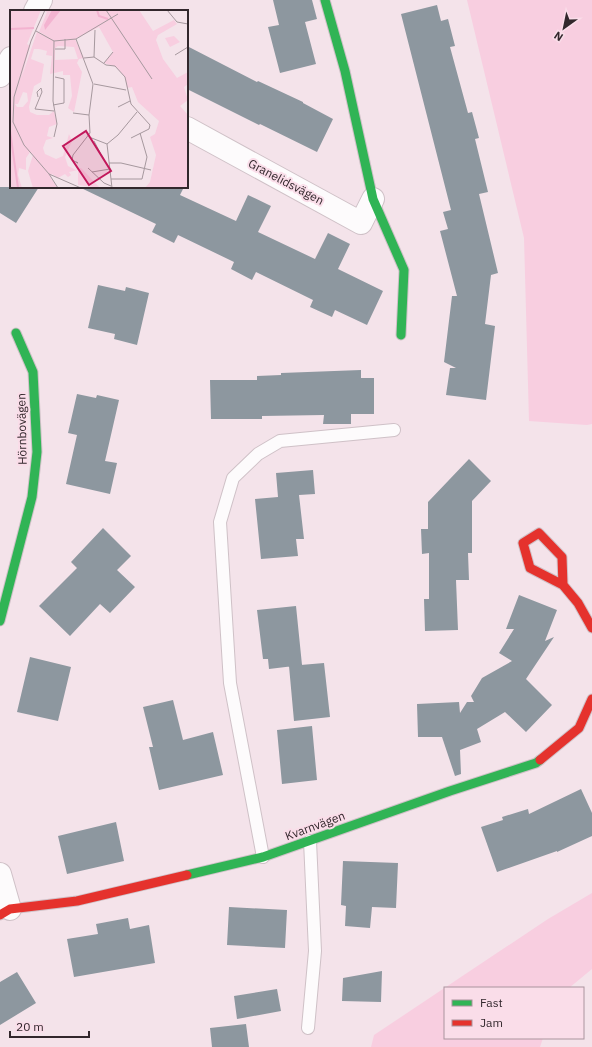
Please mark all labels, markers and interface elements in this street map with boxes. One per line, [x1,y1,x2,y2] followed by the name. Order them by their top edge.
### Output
[544,8,584,48] north arrow
[10,10,188,188] inset map
[551,28,566,44] text: N
[246,155,327,208] street label: Granelidsvägen
[13,393,30,465] street label: Hörnbovägen
[283,808,347,843] street label: Kvarnvägen
[444,987,584,1039] legend
[480,995,503,1010] text: Fast
[10,1013,89,1039] scale bar
[480,1015,503,1030] text: Jam
[16,1019,44,1034] text: 20 m

